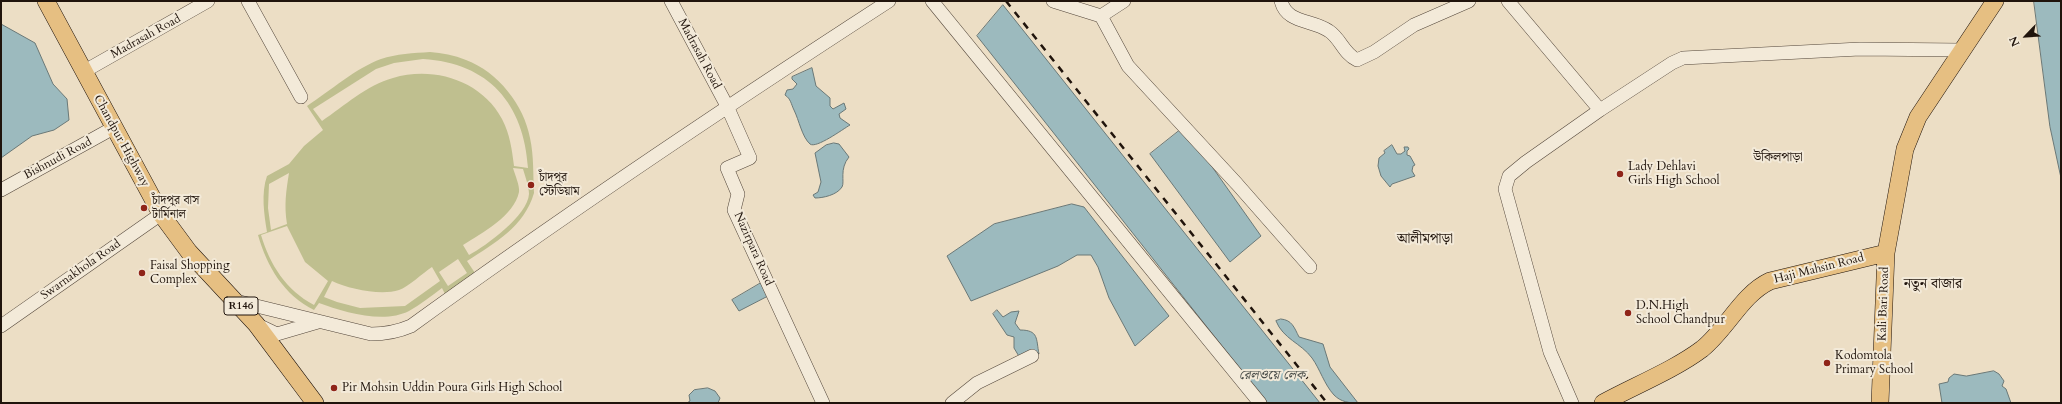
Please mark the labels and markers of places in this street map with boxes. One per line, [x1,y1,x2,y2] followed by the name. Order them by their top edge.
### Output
[1628,160,1720,188] place label: Lady Dehlavi Girls High School
[1615,169,1625,179] marker: Lady Dehlavi Girls High School
[539,171,580,199] place label: চাঁদপুর স্টেডিয়াম
[526,180,536,190] marker: চাঁদপুর স্টেডিয়াম
[152,194,199,222] place label: চাঁদপুর বাস টার্মিনাল
[139,203,149,213] marker: চাঁদপুর বাস টার্মিনাল
[150,259,230,287] place label: Faisal Shopping Complex
[137,268,147,278] marker: Faisal Shopping Complex
[1636,299,1725,327] place label: D.N.High School Chandpur
[1623,308,1633,318] marker: D.N.High School Chandpur
[1835,349,1913,377] place label: Kodomtola Primary School
[1822,358,1832,368] marker: Kodomtola Primary School
[342,381,562,395] place label: Pir Mohsin Uddin Poura Girls High School
[329,383,339,393] marker: Pir Mohsin Uddin Poura Girls High School

